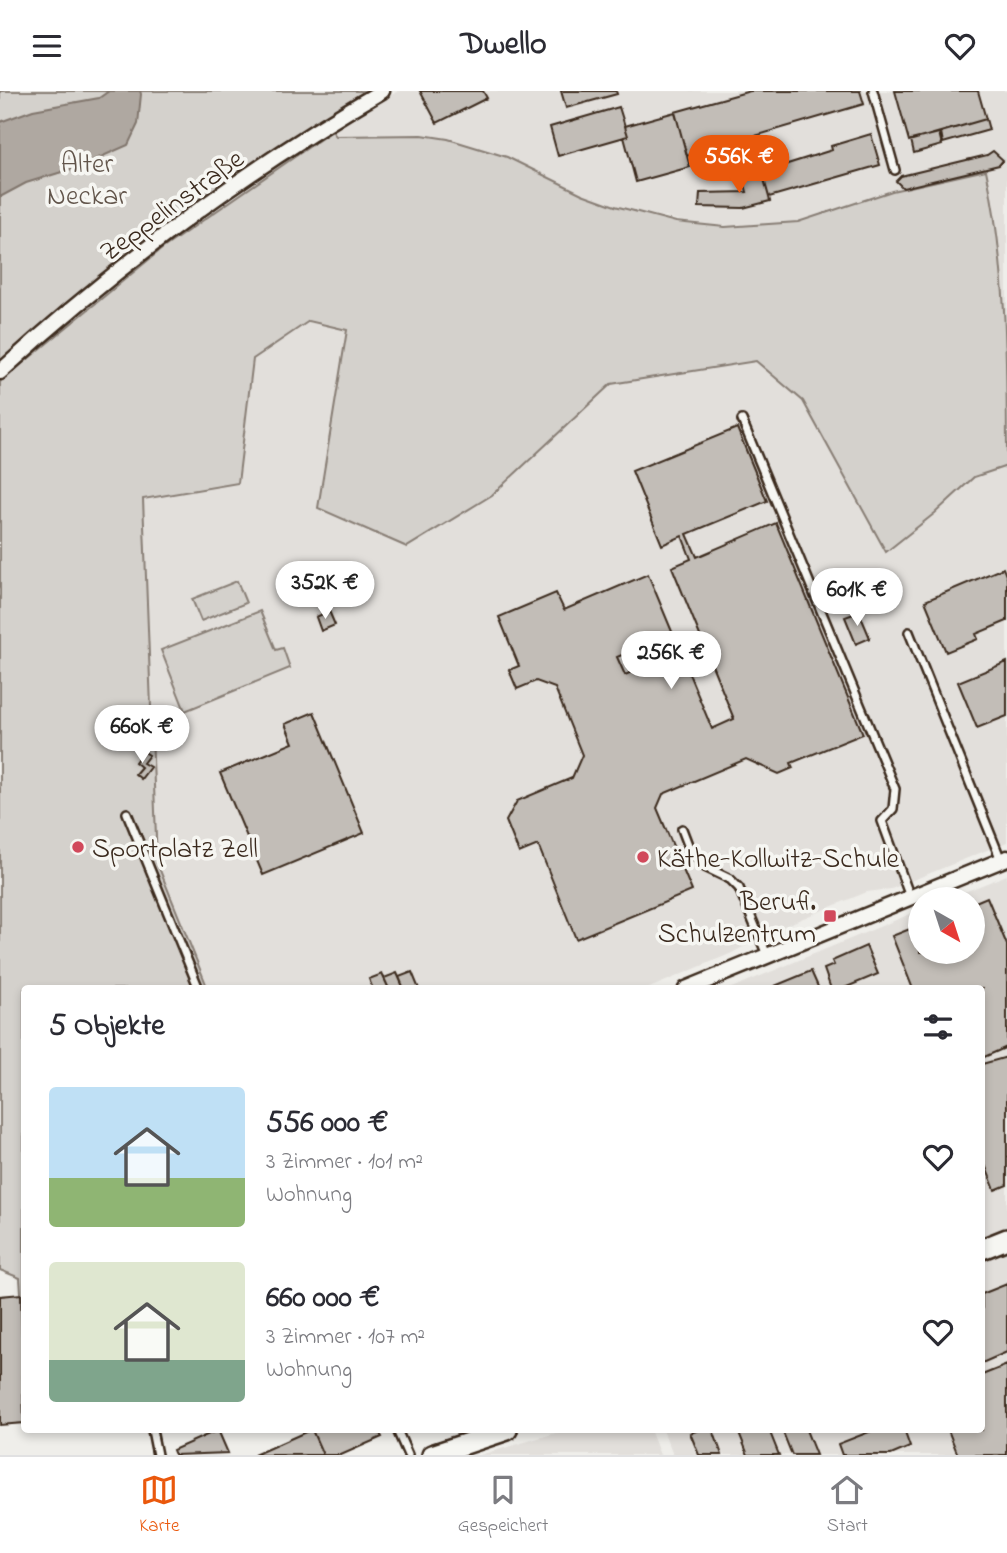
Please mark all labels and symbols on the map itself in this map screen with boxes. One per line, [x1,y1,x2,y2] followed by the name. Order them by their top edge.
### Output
[682,135,796,195] pin: 556K €
[92,140,254,273] street label: Zeppelinstraße
[47,145,127,218] park label: Alter Neckar
[268,561,382,621] pin: 352K €
[800,568,914,628] pin: 601K €
[614,631,728,691] pin: 256K €
[85,705,199,765] pin: 660K €
[92,830,258,871] place label: Sportplatz Zell
[70,839,86,855] marker: Sportplatz Zell
[657,840,900,881] place label: Käthe-Kollwitz-Schule
[635,849,651,865] marker: Käthe-Kollwitz-Schule
[658,883,816,956] place label: Berufl. Schulzentrum
[908,887,985,964] north arrow
[822,908,838,924] marker: Berufl. Schulzentrum

